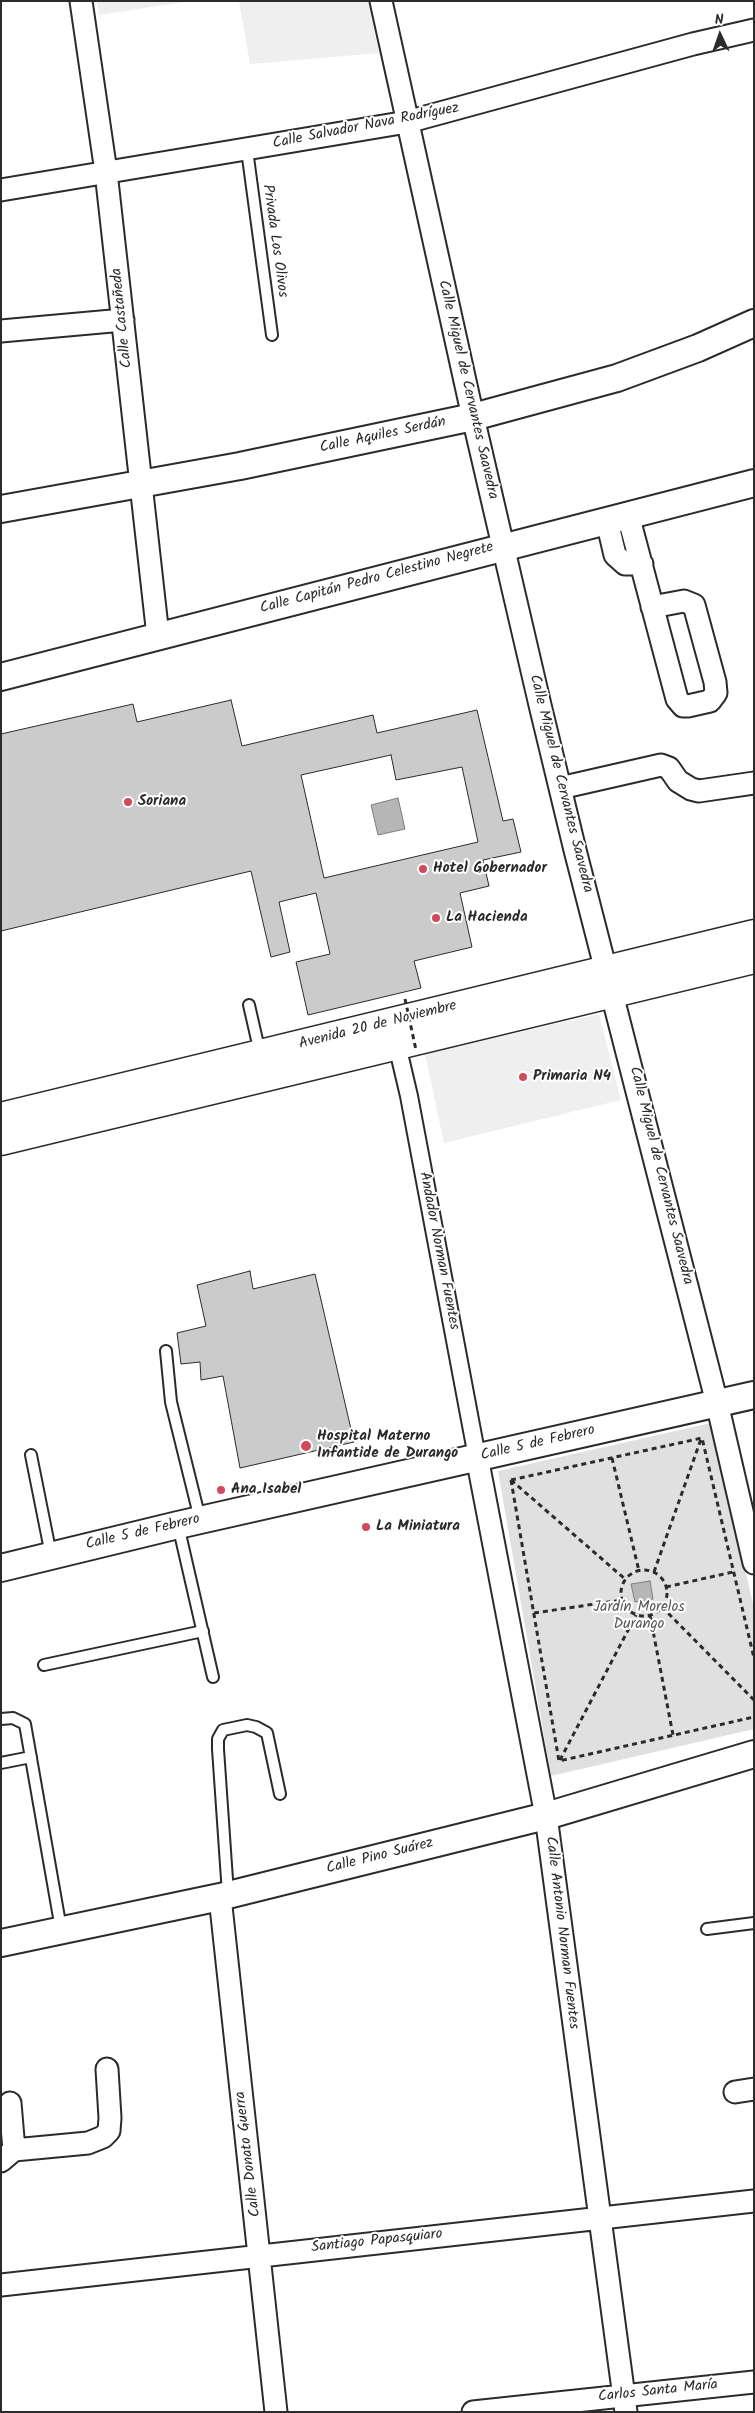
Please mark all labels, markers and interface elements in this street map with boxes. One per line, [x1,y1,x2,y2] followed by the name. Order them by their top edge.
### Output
[714,9,724,31] text: N
[695,10,745,60] north arrow
[271,100,461,154] street label: Calle Salvador Nava Rodríguez
[257,183,291,299] street label: Privada Los Olivos
[109,267,137,369] street label: Calle Castañeda
[433,279,501,501] street label: Calle Miguel de Cervantes Saavedra
[318,414,448,458] street label: Calle Aquiles Serdán
[258,539,496,619] street label: Calle Capitán Pedro Celestino Negrete
[524,673,596,895] street label: Calle Miguel de Cervantes Saavedra
[138,793,186,811] place label: Soriana
[122,796,134,808] marker: Soriana
[433,860,547,878] place label: Hotel Gobernador
[417,863,429,875] marker: Hotel Gobernador
[446,909,528,927] place label: La Hacienda
[430,912,442,924] marker: La Hacienda
[297,998,459,1054] street label: Avenida 20 de Noviembre
[624,1065,696,1287] street label: Calle Miguel de Cervantes Saavedra
[533,1068,611,1086] place label: Primaria N4
[517,1071,529,1083] marker: Primaria N4
[414,1170,462,1332] street label: Andador Norman Fuentes
[479,1422,597,1466] street label: Calle 5 de Febrero
[317,1428,458,1463] place label: Hospital Materno Infantide de Durango
[299,1439,313,1453] marker: Hospital Materno Infantide de Durango
[231,1481,301,1499] place label: Ana Isabel
[215,1484,227,1496] marker: Ana Isabel
[84,1511,202,1555] street label: Calle 5 de Febrero
[376,1518,460,1536] place label: La Miniatura
[360,1521,372,1533] marker: La Miniatura
[593,1599,685,1634] park label: Jardín Morelos Durango
[325,1835,435,1879] street label: Calle Pino Suárez
[540,1836,582,2030] street label: Calle Antonio Norman Fuentes
[232,2090,266,2218] street label: Calle Donato Guerra
[311,2226,443,2258] street label: Santiago Papasquiaro
[597,2377,719,2407] street label: Carlos Santa María

